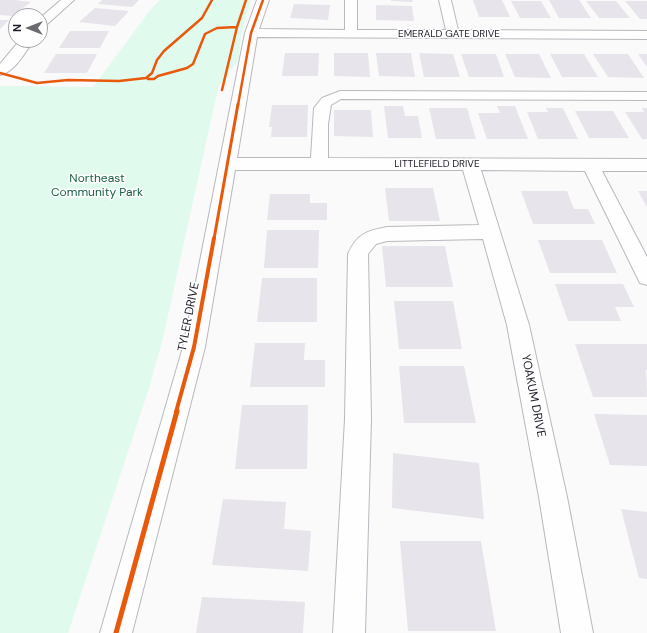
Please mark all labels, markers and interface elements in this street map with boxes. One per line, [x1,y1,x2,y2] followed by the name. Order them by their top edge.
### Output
[8,8,48,48] north arrow
[10,24,24,32] text: N
[398,28,500,40] street label: EMERALD GATE DRIVE
[394,158,480,170] street label: LITTLEFIELD DRIVE
[51,172,143,200] park label: Northeast Community Park
[175,281,203,353] street label: TYLER DRIVE
[518,353,548,439] street label: YOAKUM DRIVE

